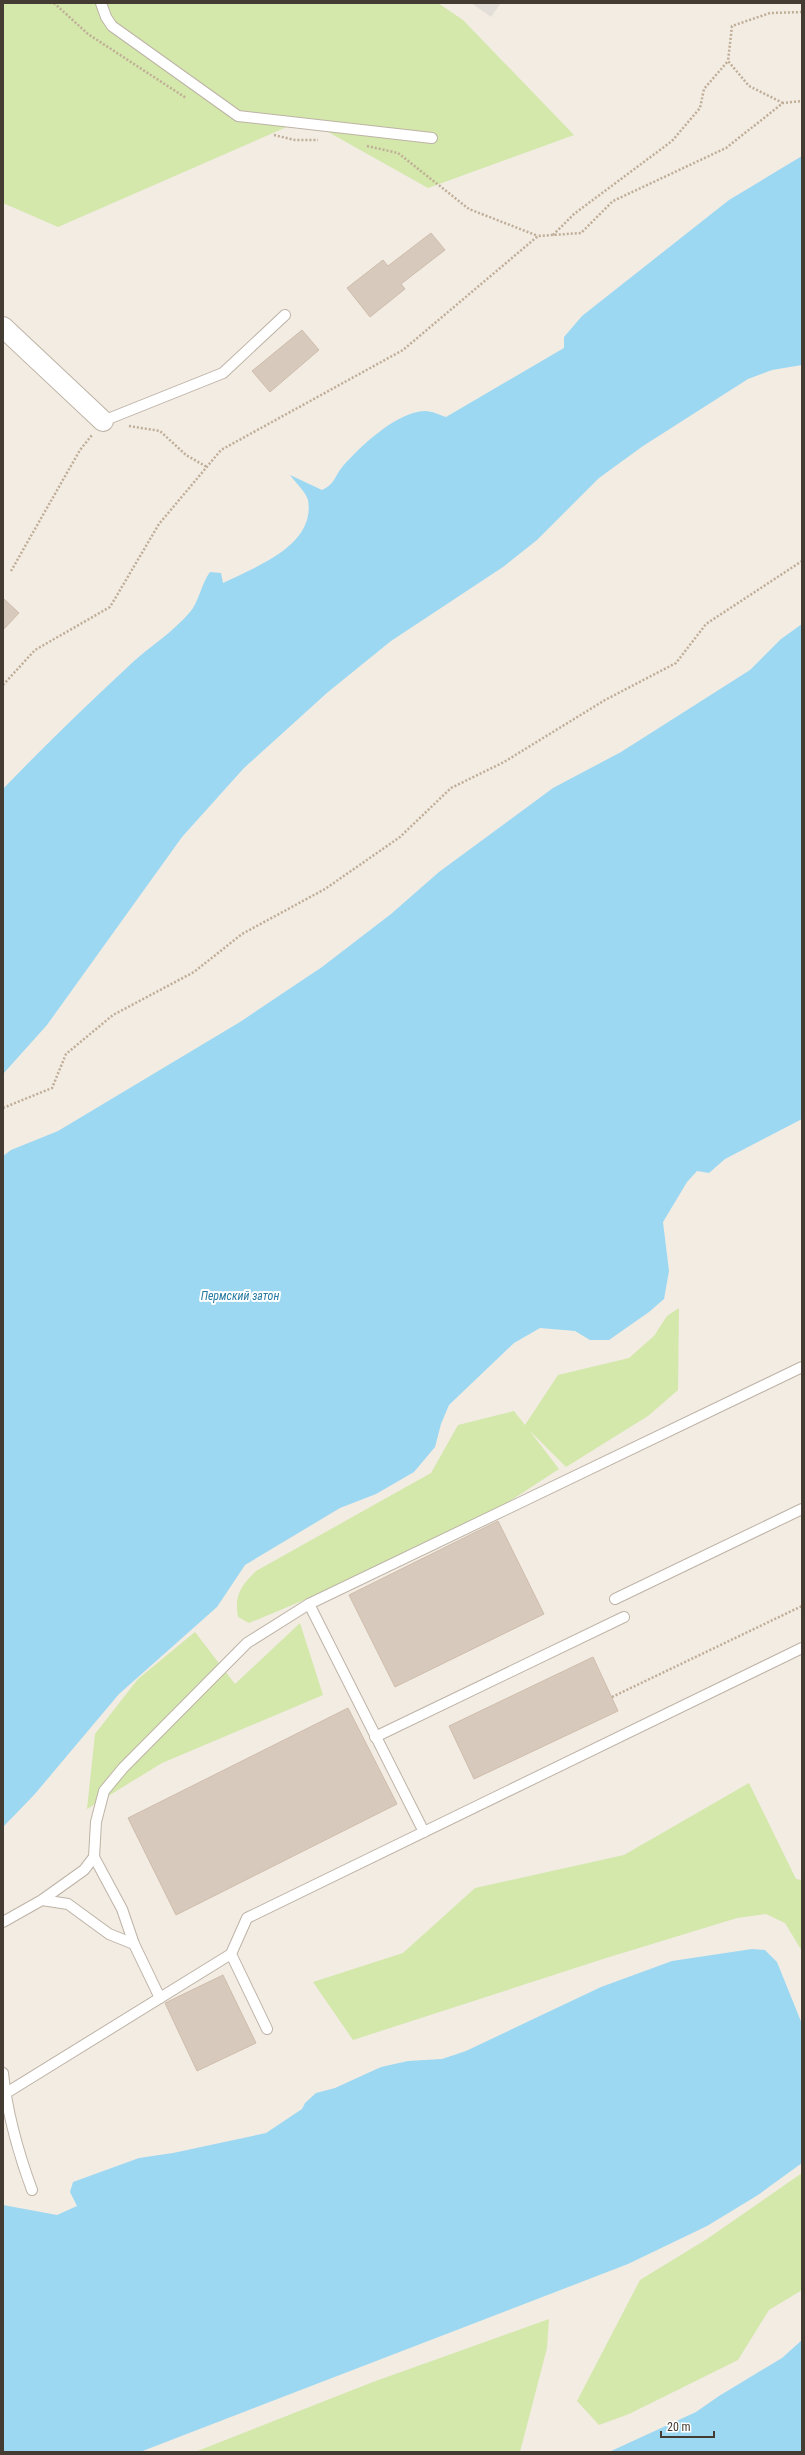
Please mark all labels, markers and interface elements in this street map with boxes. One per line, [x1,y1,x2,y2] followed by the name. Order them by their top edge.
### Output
[201,1289,279,1303] water label: Пермский затон
[661,2413,714,2439] scale bar
[667,2420,691,2434] text: 20 m

